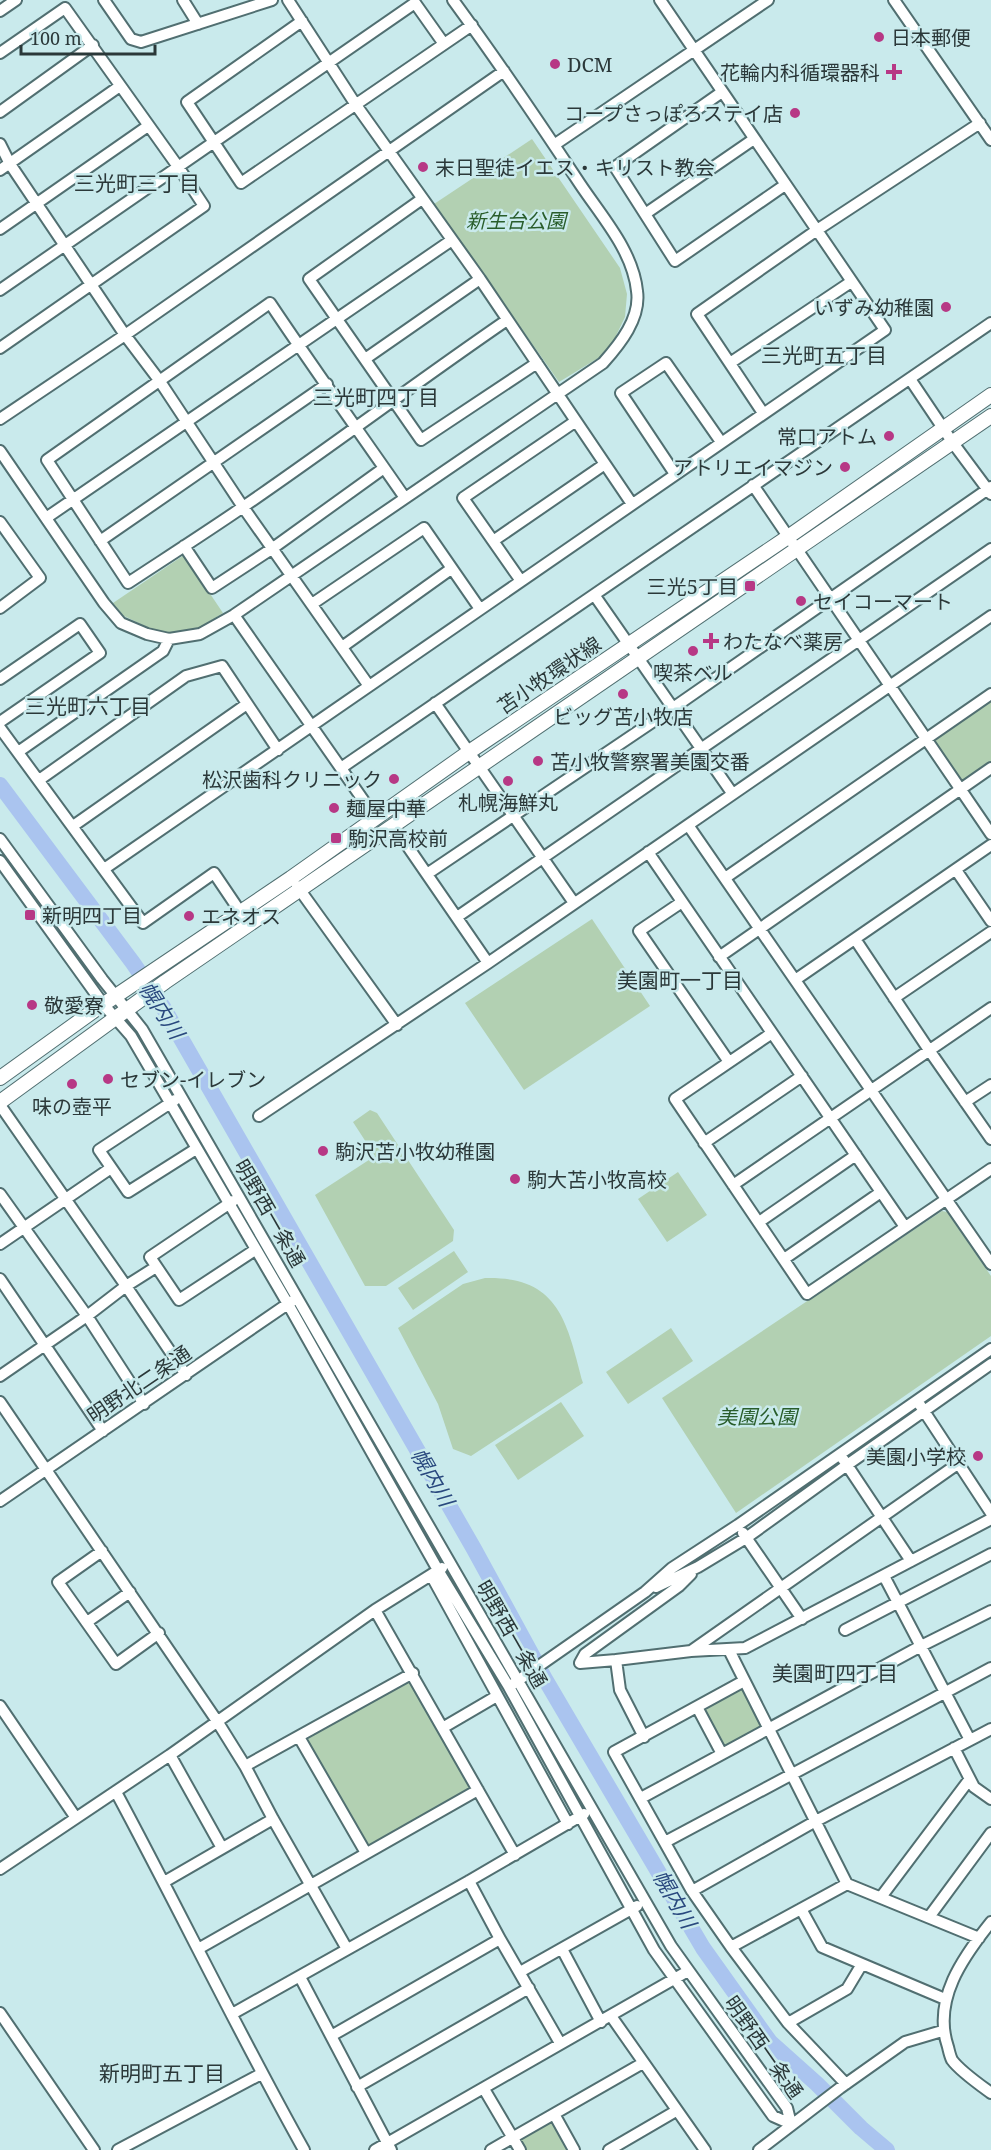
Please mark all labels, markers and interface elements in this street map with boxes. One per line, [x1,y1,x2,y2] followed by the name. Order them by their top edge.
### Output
[21,18,154,56] scale bar
[891,24,971,51] place label: 日本郵便
[30,26,82,50] text: 100 m
[872,30,886,44] marker: 日本郵便
[567,51,613,78] place label: DCM
[548,57,562,71] marker: DCM
[720,59,880,86] place label: 花輪内科循環器科
[885,63,903,81] marker: 花輪内科循環器科
[564,100,783,127] place label: コープさっぽろステイ店
[788,106,802,120] marker: コープさっぽろステイ店
[435,154,715,181] place label: 末日聖徒イエス・キリスト教会
[416,160,430,174] marker: 末日聖徒イエス・キリスト教会
[74,169,200,197] district label: 三光町三丁目
[466,207,569,234] park label: 新生台公園
[814,294,934,321] place label: いずみ幼稚園
[939,300,953,314] marker: いずみ幼稚園
[761,341,887,369] district label: 三光町五丁目
[313,383,439,411] district label: 三光町四丁目
[777,423,877,450] place label: 常口アトム
[882,429,896,443] marker: 常口アトム
[673,454,833,481] place label: アトリエイマジン
[838,460,852,474] marker: アトリエイマジン
[647,573,738,600] place label: 三光5丁目
[743,579,757,593] marker: 三光5丁目
[813,588,953,615] place label: セイコーマート
[794,594,808,608] marker: セイコーマート
[723,628,843,655] place label: わたなべ薬房
[492,630,606,720] street label: 苫小牧環状線
[704,634,718,648] marker: わたなべ薬房
[686,644,700,658] marker: 喫茶ベル
[653,659,733,686] place label: 喫茶ベル
[616,687,630,701] marker: ビッグ苫小牧店
[25,692,151,720] district label: 三光町六丁目
[553,703,693,730] place label: ビッグ苫小牧店
[550,748,750,775] place label: 苫小牧警察署美園交番
[531,754,545,768] marker: 苫小牧警察署美園交番
[202,766,382,793] place label: 松沢歯科クリニック
[387,772,401,786] marker: 松沢歯科クリニック
[501,774,515,788] marker: 札幌海鮮丸
[458,789,558,816] place label: 札幌海鮮丸
[346,795,426,822] place label: 麺屋中華
[327,801,341,815] marker: 麺屋中華
[348,825,448,852] place label: 駒沢高校前
[329,831,343,845] marker: 駒沢高校前
[42,902,142,929] place label: 新明四丁目
[201,903,281,930] place label: エネオス
[23,908,37,922] marker: 新明四丁目
[182,909,196,923] marker: エネオス
[617,966,743,994] district label: 美園町一丁目
[133,976,192,1046] water label: 幌内川
[44,992,104,1019] place label: 敬愛寮
[25,998,39,1012] marker: 敬愛寮
[120,1066,266,1093] place label: セブン-イレブン
[101,1072,115,1086] marker: セブン-イレブン
[65,1077,79,1091] marker: 味の壺平
[32,1093,112,1120] place label: 味の壺平
[335,1138,495,1165] place label: 駒沢苫小牧幼稚園
[316,1144,330,1158] marker: 駒沢苫小牧幼稚園
[228,1154,312,1272] street label: 明野西一条通
[527,1166,667,1193] place label: 駒大苫小牧高校
[508,1172,522,1186] marker: 駒大苫小牧高校
[82,1339,196,1429] street label: 明野北二条通
[717,1403,800,1430] park label: 美園公園
[405,1443,462,1513] water label: 幌内川
[866,1443,966,1470] place label: 美園小学校
[971,1449,985,1463] marker: 美園小学校
[470,1575,554,1693] street label: 明野西一条通
[772,1659,898,1687] district label: 美園町四丁目
[647,1865,704,1935] water label: 幌内川
[719,1990,809,2104] street label: 明野西一条通
[99,2059,225,2087] district label: 新明町五丁目

